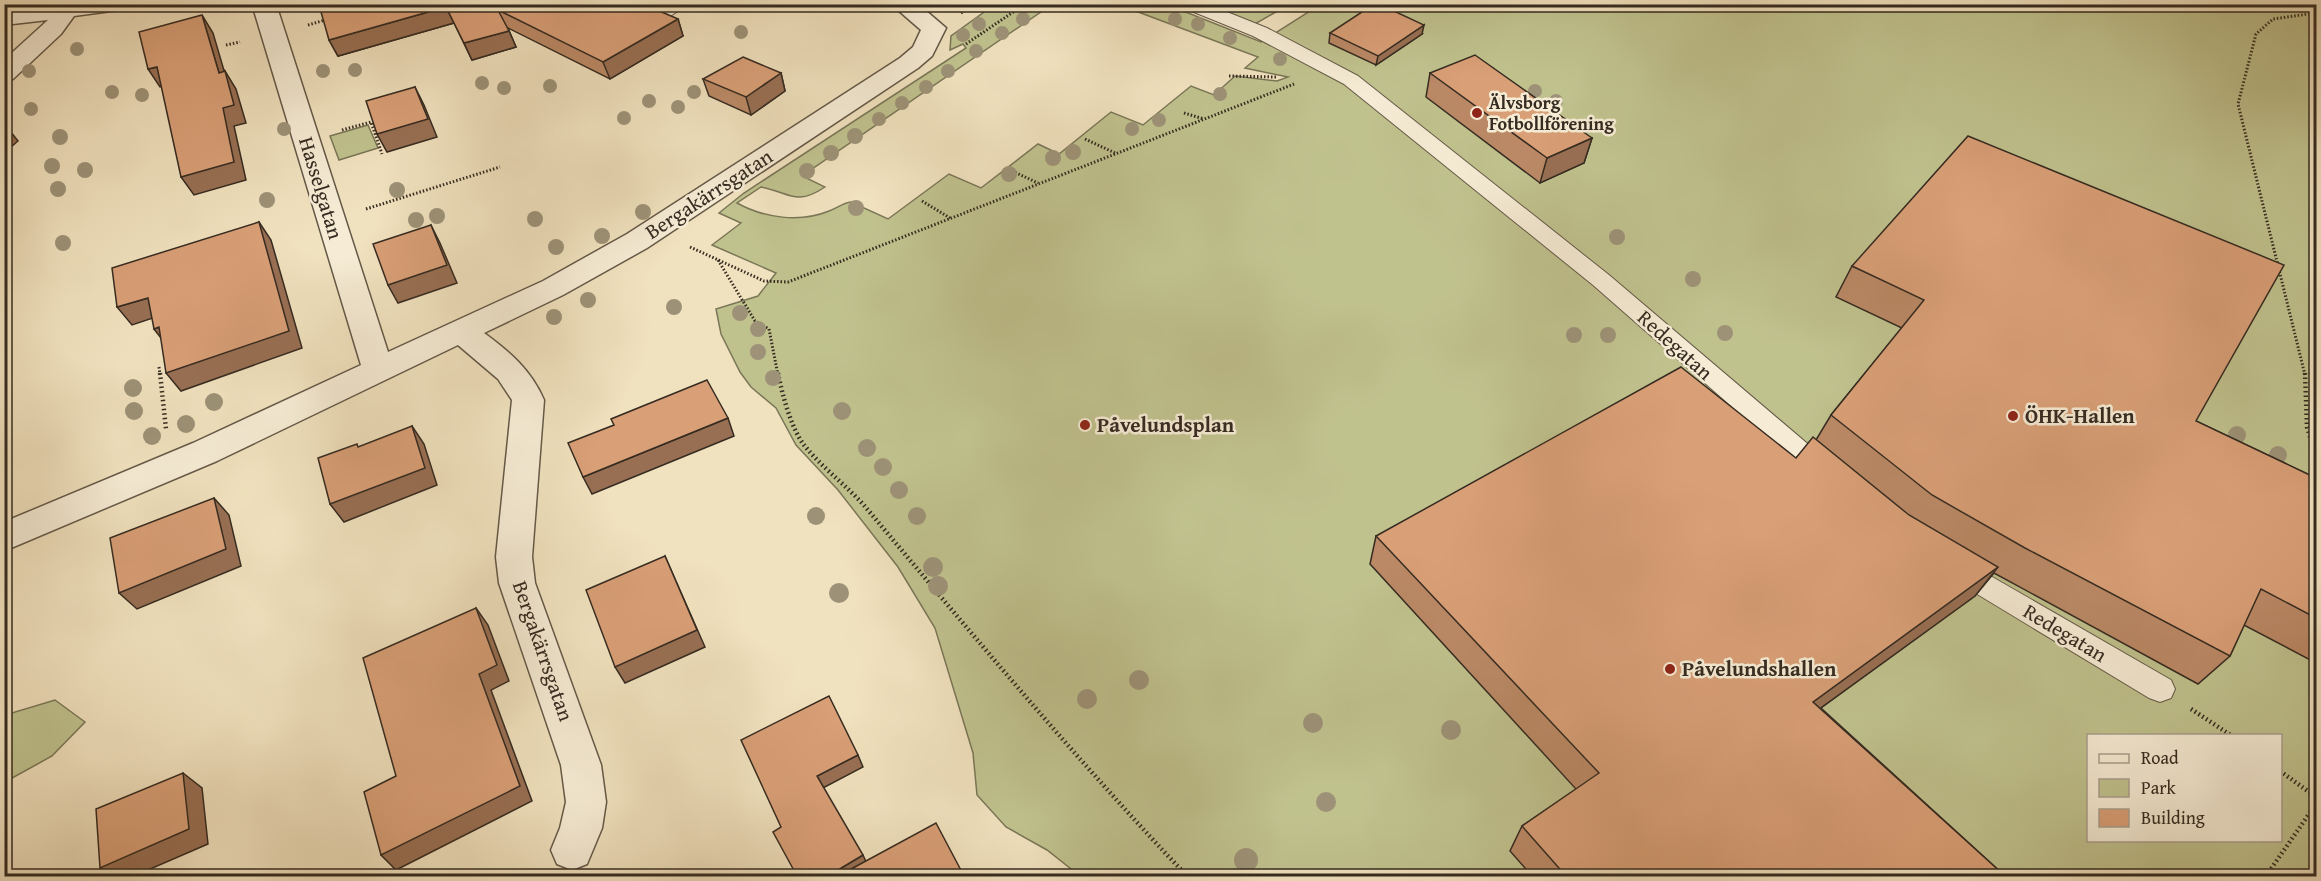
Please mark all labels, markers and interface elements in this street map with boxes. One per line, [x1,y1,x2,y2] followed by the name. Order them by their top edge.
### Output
[1489,89,1614,137] place label: Älvsborg Fotbollförening
[1470,106,1484,120] marker: Älvsborg Fotbollförening
[291,133,352,243] street label: Hasselgatan
[639,141,779,246] street label: Bergakärrsgatan
[1631,302,1720,387] street label: Redegatan
[2025,400,2135,431] place label: ÖHK-Hallen
[1097,409,1235,440] place label: Påvelundsplan
[2006,409,2020,423] marker: ÖHK-Hallen
[1078,418,1092,432] marker: Påvelundsplan
[505,577,582,725] street label: Bergakärrsgatan
[2018,595,2113,670] street label: Redegatan
[1682,653,1837,684] place label: Påvelundshallen
[1663,662,1677,676] marker: Påvelundshallen
[2087,734,2282,842] legend
[2141,744,2179,771] text: Road
[2141,774,2177,801] text: Park
[2141,804,2205,831] text: Building

